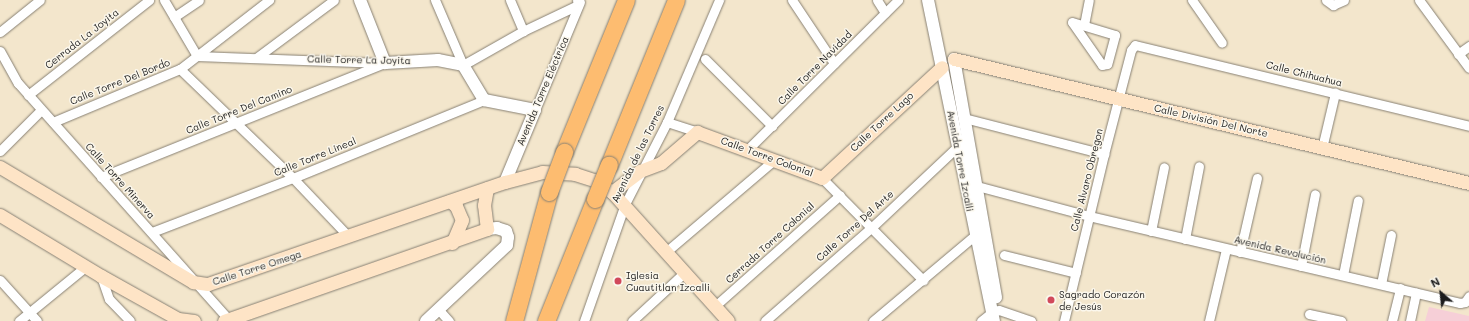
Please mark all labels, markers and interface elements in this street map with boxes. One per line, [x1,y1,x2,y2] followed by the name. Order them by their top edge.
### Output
[43,6,121,72] street label: Cerrada La Joyita
[776,29,854,107] street label: Calle Torre Navidad
[515,35,571,147] street label: Avenida Torre Eléctrica
[307,53,411,67] street label: Calle Torre La Joyita
[68,56,172,108] street label: Calle Torre Del Bordo
[1265,59,1343,89] street label: Calle Chihuahua
[184,83,294,137] street label: Calle Torre Del Camino
[848,90,916,154] street label: Calle Torre Lago
[1153,102,1269,140] street label: Calle División Del Norte
[609,103,667,205] street label: Avenida de las Torres
[944,109,976,213] street label: Avenida Torre Izcalli
[1068,127,1106,233] street label: Calle Alvaro Obregon
[272,135,358,179] street label: Calle Torre Lineal
[719,135,815,179] street label: Calle Torre Colonial
[83,141,157,221] street label: Calle Torre Minerva
[814,188,896,264] street label: Calle Torre Del Arte
[723,200,817,286] street label: Cerrada Torre Colonial
[1233,234,1327,266] street label: Avenida Revolución
[211,248,303,288] street label: Calle Torre Omega
[626,269,710,292] place label: Iglesia Cuautitlan Izcalli
[1421,273,1461,313] north arrow
[1428,273,1442,291] text: N
[613,276,623,286] marker: Iglesia Cuautitlan Izcalli
[1059,288,1145,312] place label: Sagrado Corazón de Jesús
[1046,295,1056,305] marker: Sagrado Corazón de Jesús

